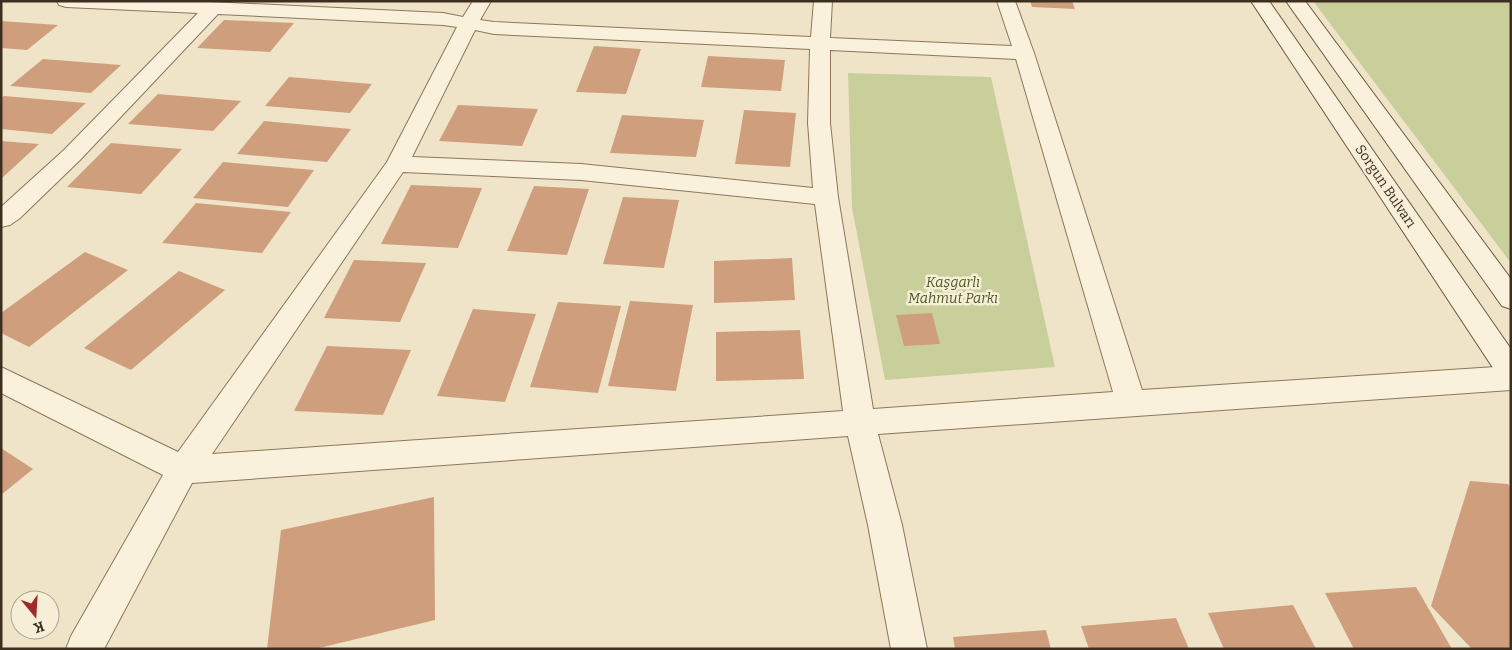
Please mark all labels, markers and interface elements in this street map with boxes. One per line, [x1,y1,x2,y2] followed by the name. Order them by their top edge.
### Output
[1352,142,1420,231] street label: Sorgun Bulvarı
[908,274,998,307] park label: Kaşgarlı Mahmut Parkı
[10,590,60,640] north arrow
[31,617,46,637] text: K

